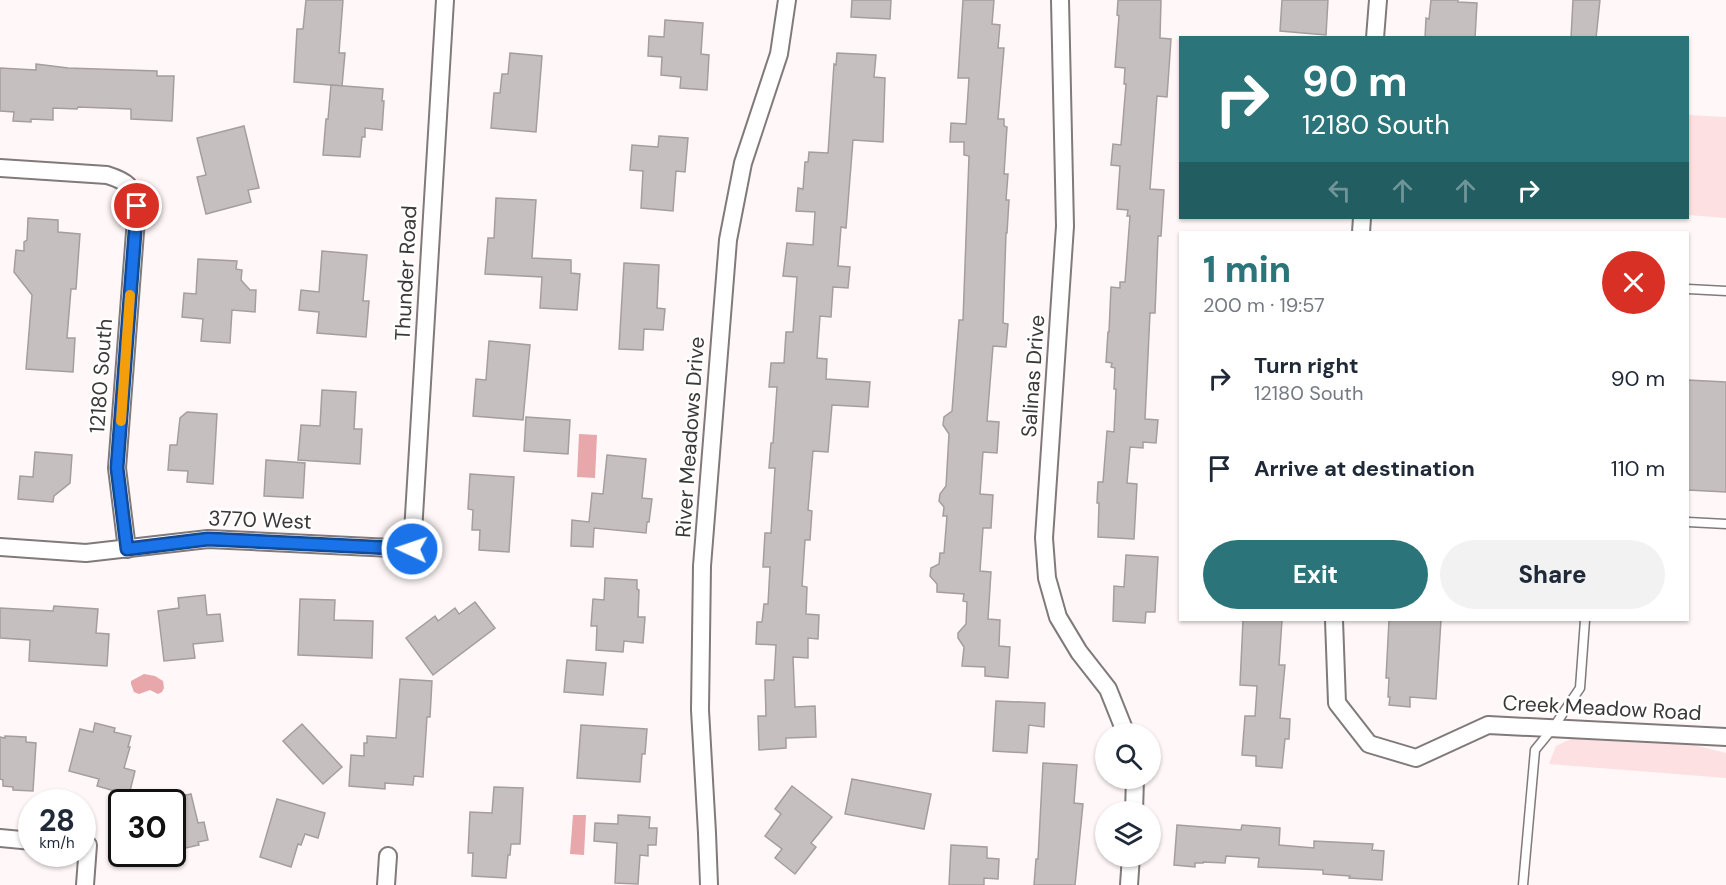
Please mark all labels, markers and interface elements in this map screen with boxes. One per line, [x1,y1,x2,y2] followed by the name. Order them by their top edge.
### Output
[1302,54,1408,109] text: 90 m
[1203,60,1281,138] icon: right
[1302,107,1450,142] text: 12180 South
[1323,174,1356,207] icon: left
[1386,174,1419,207] icon: ahead
[1449,174,1482,207] icon: ahead
[1512,174,1545,207] icon: right
[111,180,162,231] pin
[120,189,153,222] icon: arrive
[388,205,424,341] street label: Thunder Road
[1203,246,1291,293] text: 1 min
[1602,251,1665,314] button: close
[1203,292,1325,318] text: 200 m · 19:57
[1015,314,1051,438] street label: Salinas Drive
[83,318,119,434] street label: 12180 South
[669,335,711,538] street label: River Meadows Drive
[1254,351,1359,380] text: Turn right
[1203,362,1236,395] icon: right
[1611,364,1665,393] text: 90 m
[1254,380,1363,406] text: 12180 South
[1203,452,1236,485] icon: arrive
[1254,454,1475,483] text: Arrive at destination
[1611,454,1665,483] text: 110 m
[208,504,312,536] street label: 3770 West
[380,517,444,581] position arrow
[1203,540,1428,609] button: Exit
[1440,540,1665,609] button: Share
[1502,689,1702,727] street label: Creek Meadow Road
[1095,723,1161,867] map controls
[1095,723,1161,789] button: search
[108,789,186,867] speed limit sign: 30
[39,801,75,840] text: 28
[1095,801,1161,867] button: layers
[39,833,75,853] text: km/h

